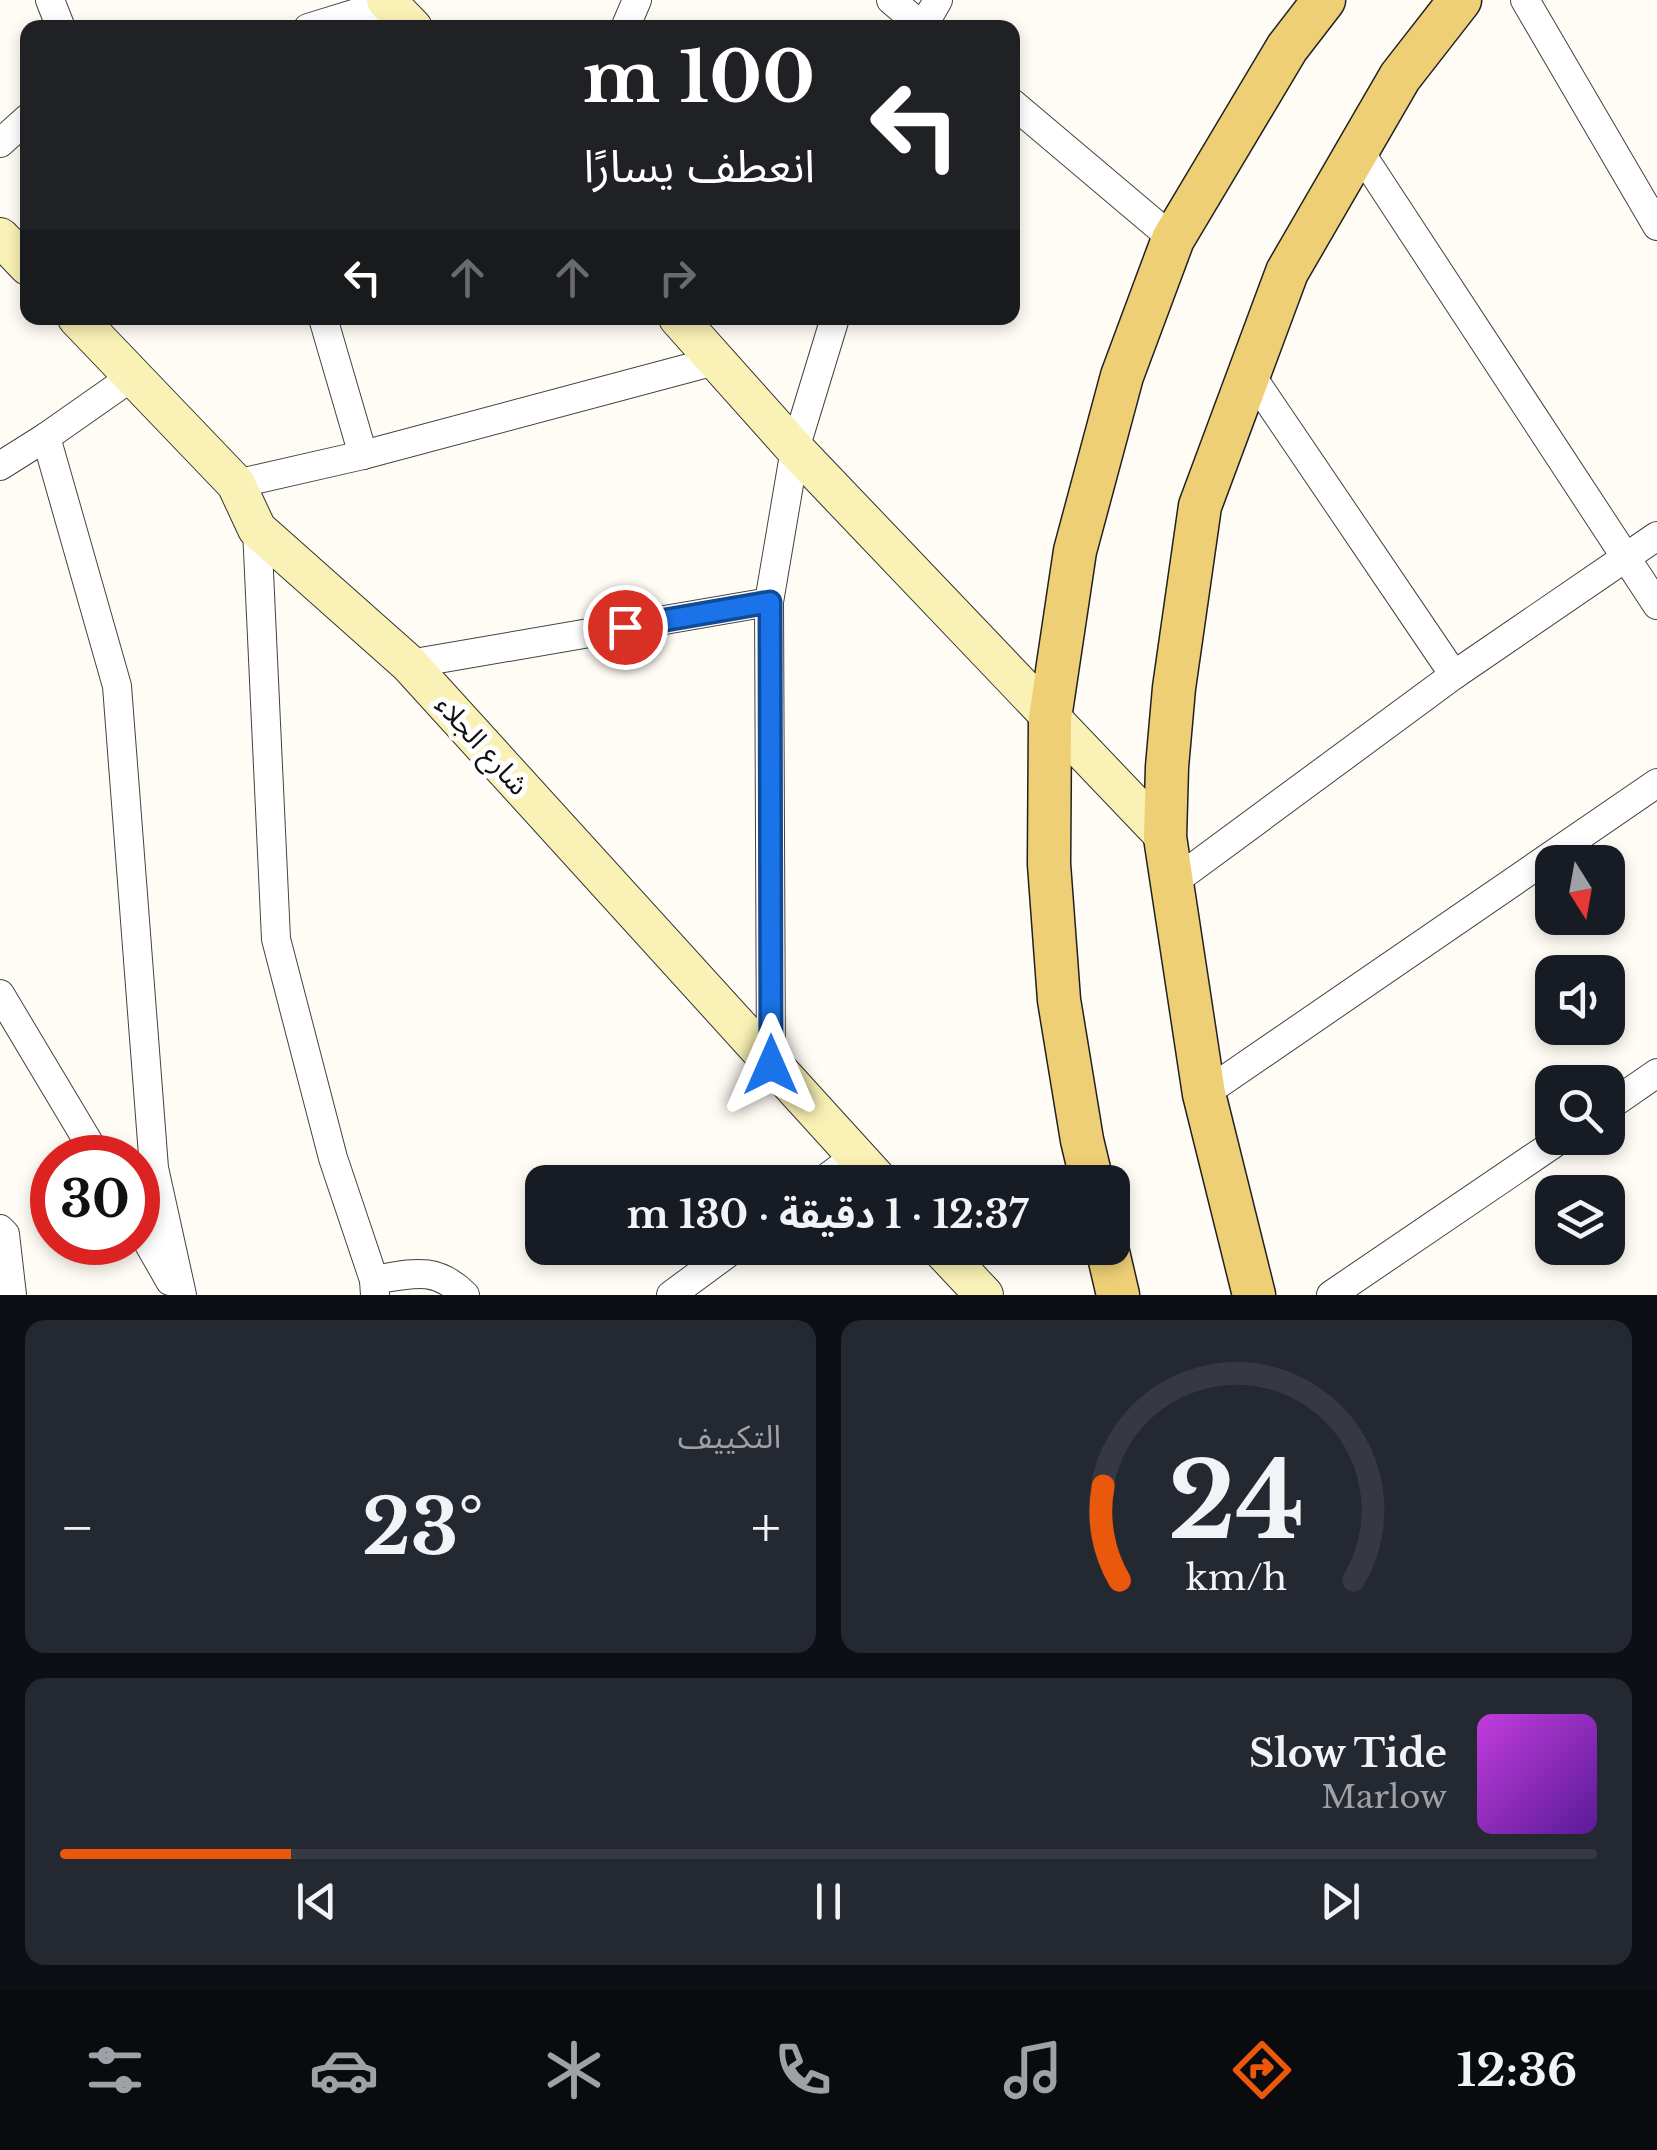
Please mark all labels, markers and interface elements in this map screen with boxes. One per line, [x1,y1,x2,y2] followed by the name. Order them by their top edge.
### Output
[583,34,815,121] text: 100 m
[850,60,980,190] icon: left
[584,138,815,194] text: انعطف يسارًا
[335,250,390,305] icon: left
[440,250,495,305] icon: ahead
[545,250,600,305] icon: ahead
[650,250,705,305] icon: right
[583,585,668,670] pin
[598,600,653,655] icon: arrive
[426,688,536,804] street label: شارع الجلاء
[1535,845,1625,935] north arrow
[1535,845,1625,1265] map controls
[1535,955,1625,1045] button: sound
[719,1013,823,1117] position arrow
[1535,1065,1625,1155] button: search
[30,1135,160,1265] speed limit sign: 30
[1535,1175,1625,1265] button: layers
[627,1191,1028,1238] text: 12:37 · 1 دقيقة · 130 m
[678,1417,781,1457] text: التكييف
[1168,1437,1305,1566] text: 24
[362,1481,484,1574] text: 23°
[60,1494,95,1562] text: −
[751,1494,781,1562] text: +
[1186,1555,1287,1600] text: km/h
[1249,1730,1447,1777] text: Slow Tide
[1321,1777,1447,1817] text: Marlow
[289,1874,344,1929] icon: previous
[801,1874,856,1929] icon: pause
[1313,1874,1368,1929] icon: next
[80,2035,150,2105] icon: filters
[309,2035,379,2105] icon: car
[539,2035,609,2105] icon: climate
[768,2035,838,2105] icon: phone
[998,2035,1068,2105] icon: music
[1227,2035,1297,2105] icon: directions
[1457,2042,1577,2098] text: 12:36

